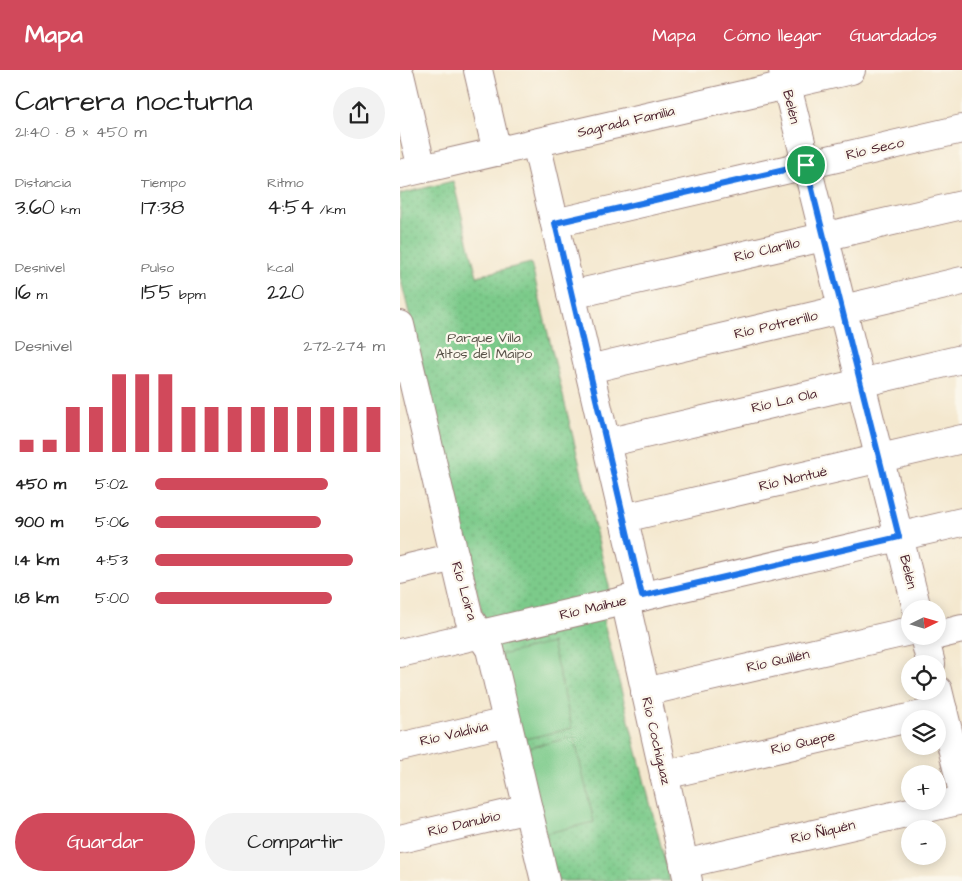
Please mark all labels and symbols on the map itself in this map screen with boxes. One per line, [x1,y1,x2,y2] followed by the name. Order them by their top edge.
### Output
[777,88,805,126] street label: Belén
[575,101,677,143] street label: Sagrada Familia
[844,133,906,165] street label: Río Seco
[785,144,827,186] pin
[732,233,802,267] street label: Río Clarillo
[732,306,820,344] street label: Río Potrerillo
[436,328,532,364] park label: Parque Villa Altos del Maipo
[749,384,819,418] street label: Río La Ola
[757,461,830,497] street label: Río Nontué
[894,553,922,591] street label: Belén
[446,559,482,623] street label: Río Loira
[558,591,629,625] street label: Río Maihue
[901,600,946,645] north arrow
[745,644,811,678] street label: Río Quillén
[636,695,676,787] street label: Río Cochiguaz
[418,716,490,752] street label: Río Valdivia
[769,726,838,760] street label: Río Quepe
[426,806,502,842] street label: Río Danubio
[789,815,857,849] street label: Río Ñiquén

